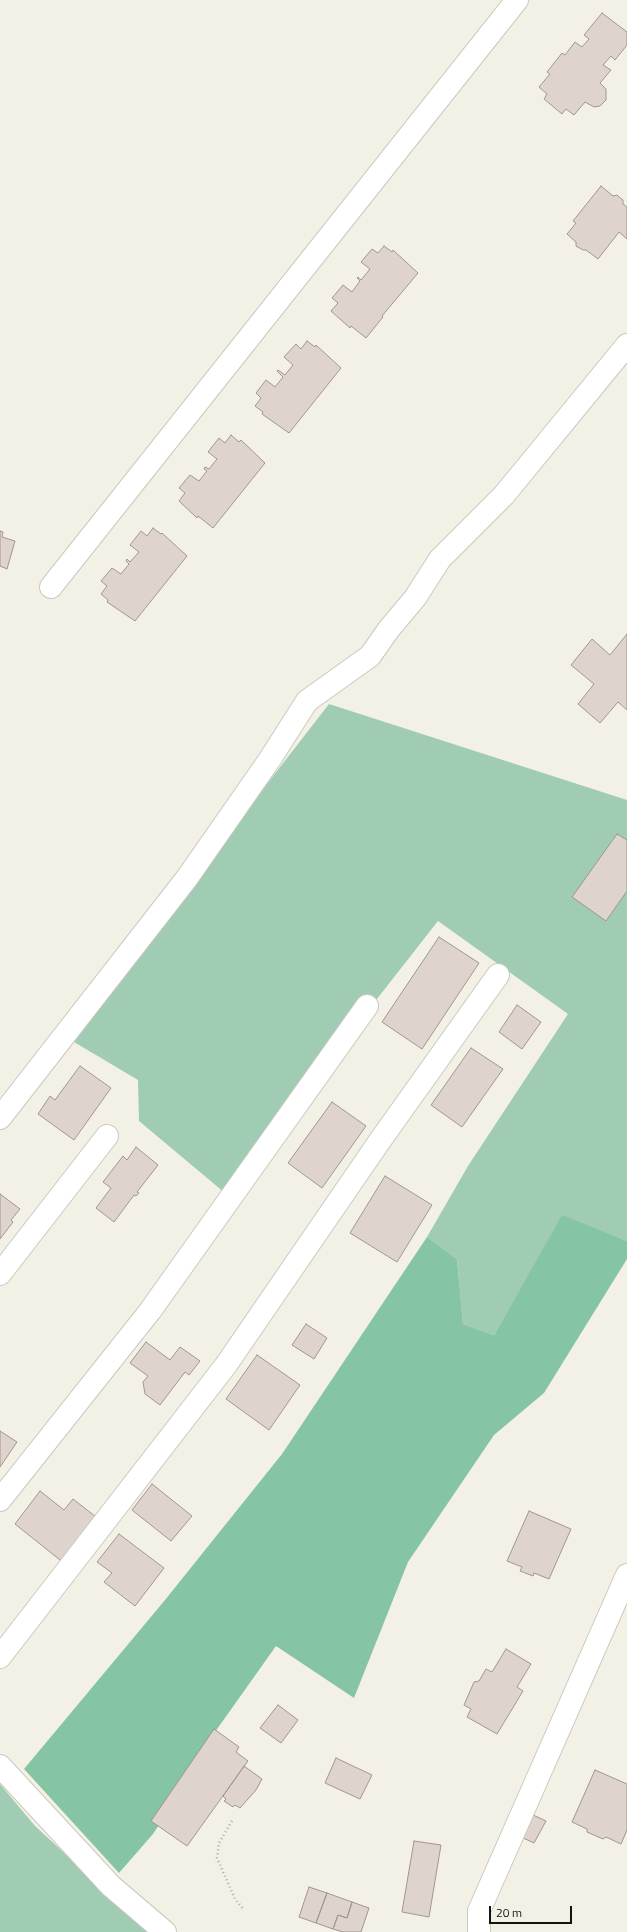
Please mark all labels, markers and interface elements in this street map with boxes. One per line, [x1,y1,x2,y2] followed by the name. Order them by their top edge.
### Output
[491,1898,574,1924] scale bar
[496,1903,522,1922] text: 20 m

